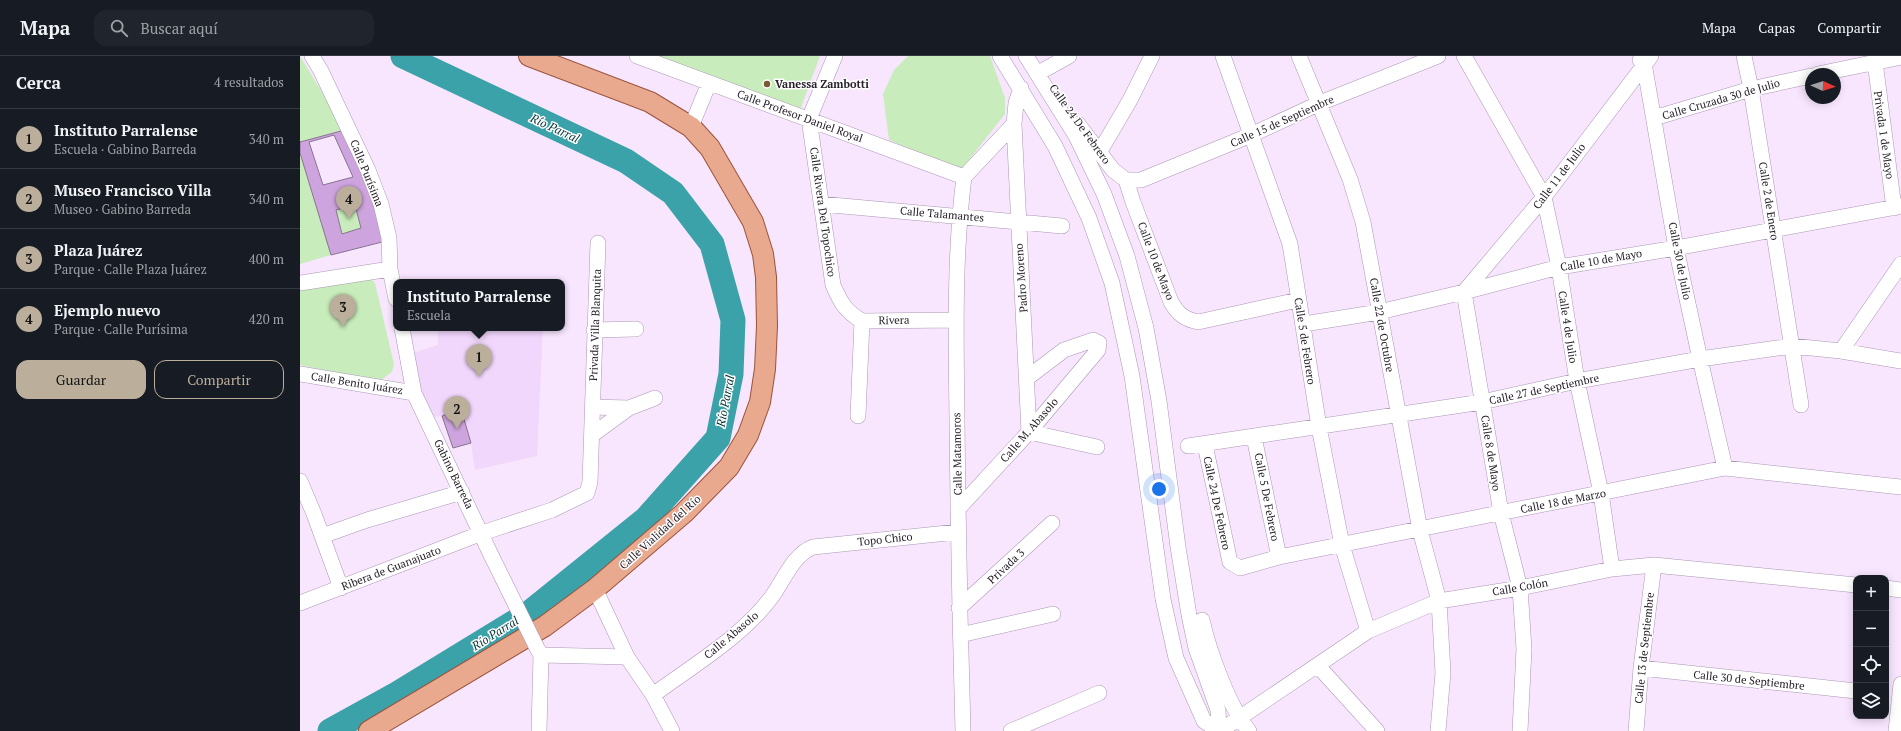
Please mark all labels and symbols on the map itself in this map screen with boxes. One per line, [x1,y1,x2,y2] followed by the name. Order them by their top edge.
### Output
[1805,68,1841,104] north arrow
[1661,75,1781,123] street label: Calle Cruzada 30 de Julio
[775,77,869,91] place label: Vanessa Zambotti
[762,79,772,89] marker: Vanessa Zambotti
[1046,81,1114,167] street label: Calle 24 De Febrero
[735,87,865,145] street label: Calle Profesor Daniel Royal
[1871,90,1897,180] street label: Privada 1 de Mayo
[1228,92,1336,150] street label: Calle 15 de Septiembre
[527,110,582,146] water label: Río Parral
[347,137,387,209] street label: Calle Purísima
[1530,140,1588,212] street label: Calle 11 de Julio
[807,146,839,278] street label: Calle Rivera Del Topochico
[1756,161,1782,241] street label: Calle 2 de Enero
[336,186,362,219] pin: 4
[899,203,985,225] street label: Calle Talamantes
[1135,220,1177,302] street label: Calle 10 de Mayo
[1666,221,1694,301] street label: Calle 30 de Julio
[1012,243,1030,313] street label: Padro Moreno
[1559,246,1643,274] street label: Calle 10 de Mayo
[586,268,604,381] street label: Privada Villa Blanquita
[1367,277,1397,374] street label: Calle 22 de Octubre
[1555,290,1581,364] street label: Calle 4 de Julio
[330,294,356,327] pin: 3
[1291,297,1319,385] street label: Calle 5 de Febrero
[878,313,910,327] street label: Rivera
[466,344,492,377] pin: 1
[310,369,404,397] street label: Calle Benito Juárez
[1488,370,1601,407] street label: Calle 27 de Septiembre
[712,373,737,429] water label: Río Parral
[997,395,1061,465] street label: Calle M. Abasolo
[444,396,470,429] pin: 2
[949,412,965,496] street label: Calle Matamoros
[1478,414,1504,492] street label: Calle 8 de Mayo
[431,437,477,511] street label: Gabino Barreda
[1252,452,1282,542] street label: Calle 5 De Febrero
[1200,455,1234,551] street label: Calle 24 De Febrero
[1149,479,1169,499] your location
[1519,486,1607,516] street label: Calle 18 de Marzo
[616,492,704,572] street label: Calle Vialidad del Río
[857,529,913,549] street label: Topo Chico
[339,543,443,593] street label: Ribera de Guanajuato
[985,545,1027,587] street label: Privada 3
[1491,575,1549,599] street label: Calle Colón
[1631,591,1657,704] street label: Calle 13 de Septiembre
[701,608,761,662] street label: Calle Abasolo
[468,612,522,654] water label: Río Parral
[1693,667,1806,693] street label: Calle 30 de Septiembre

